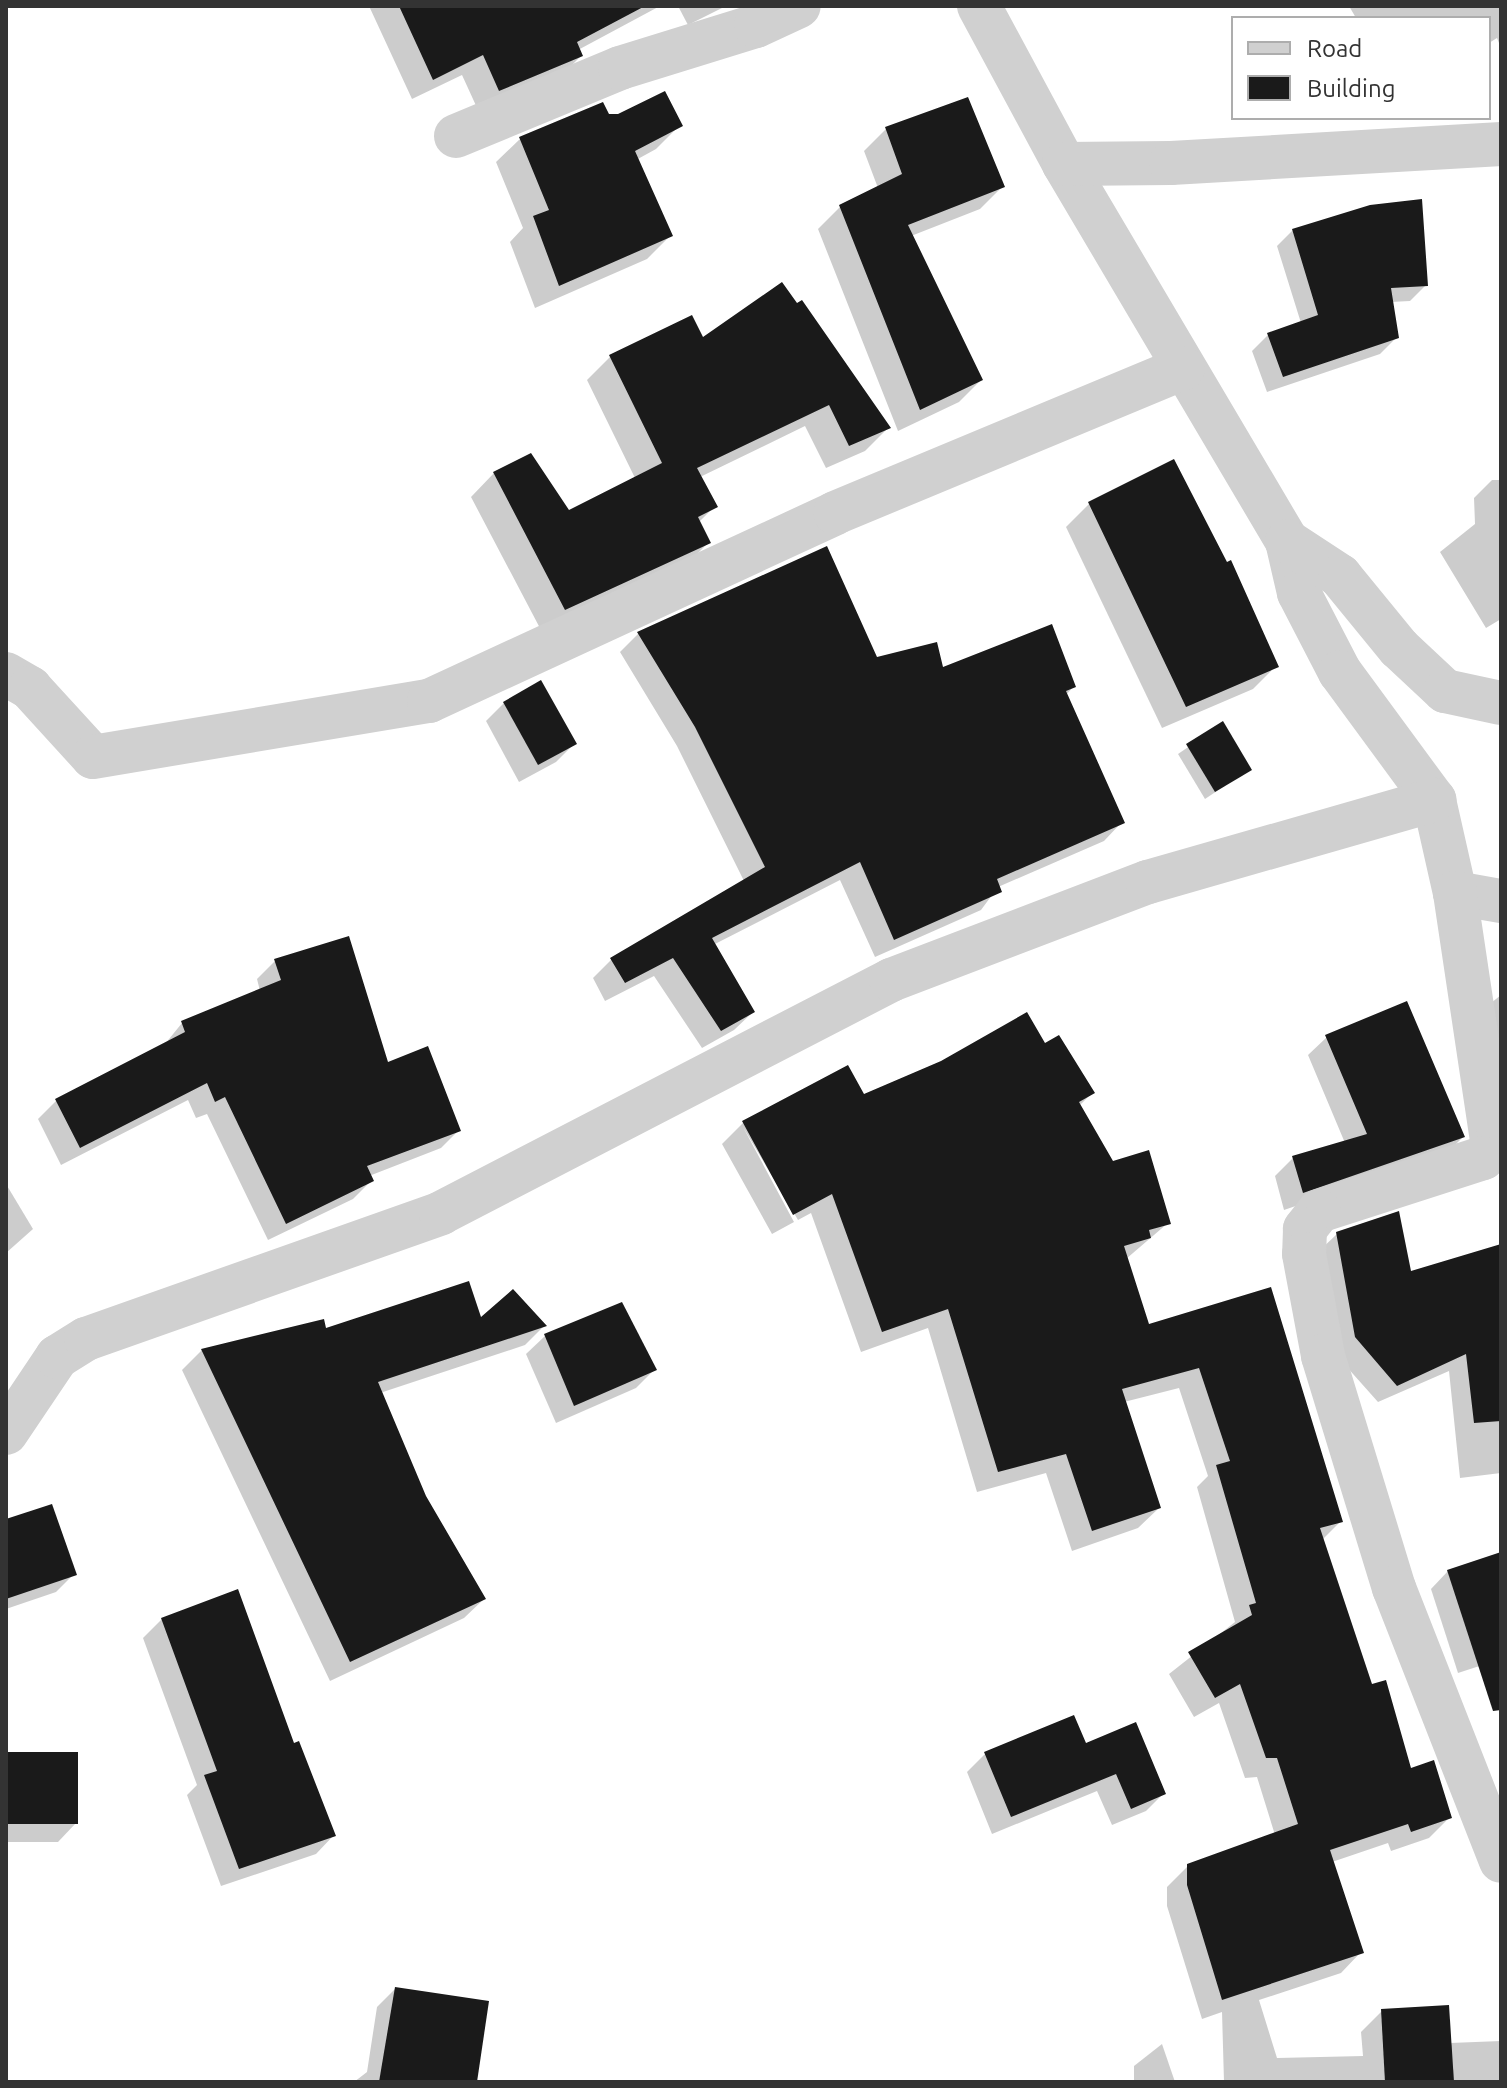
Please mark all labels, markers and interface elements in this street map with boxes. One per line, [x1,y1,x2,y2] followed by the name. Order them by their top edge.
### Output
[1231,16,1491,120] legend
[1307,35,1362,62] text: Road
[1307,75,1395,102] text: Building

